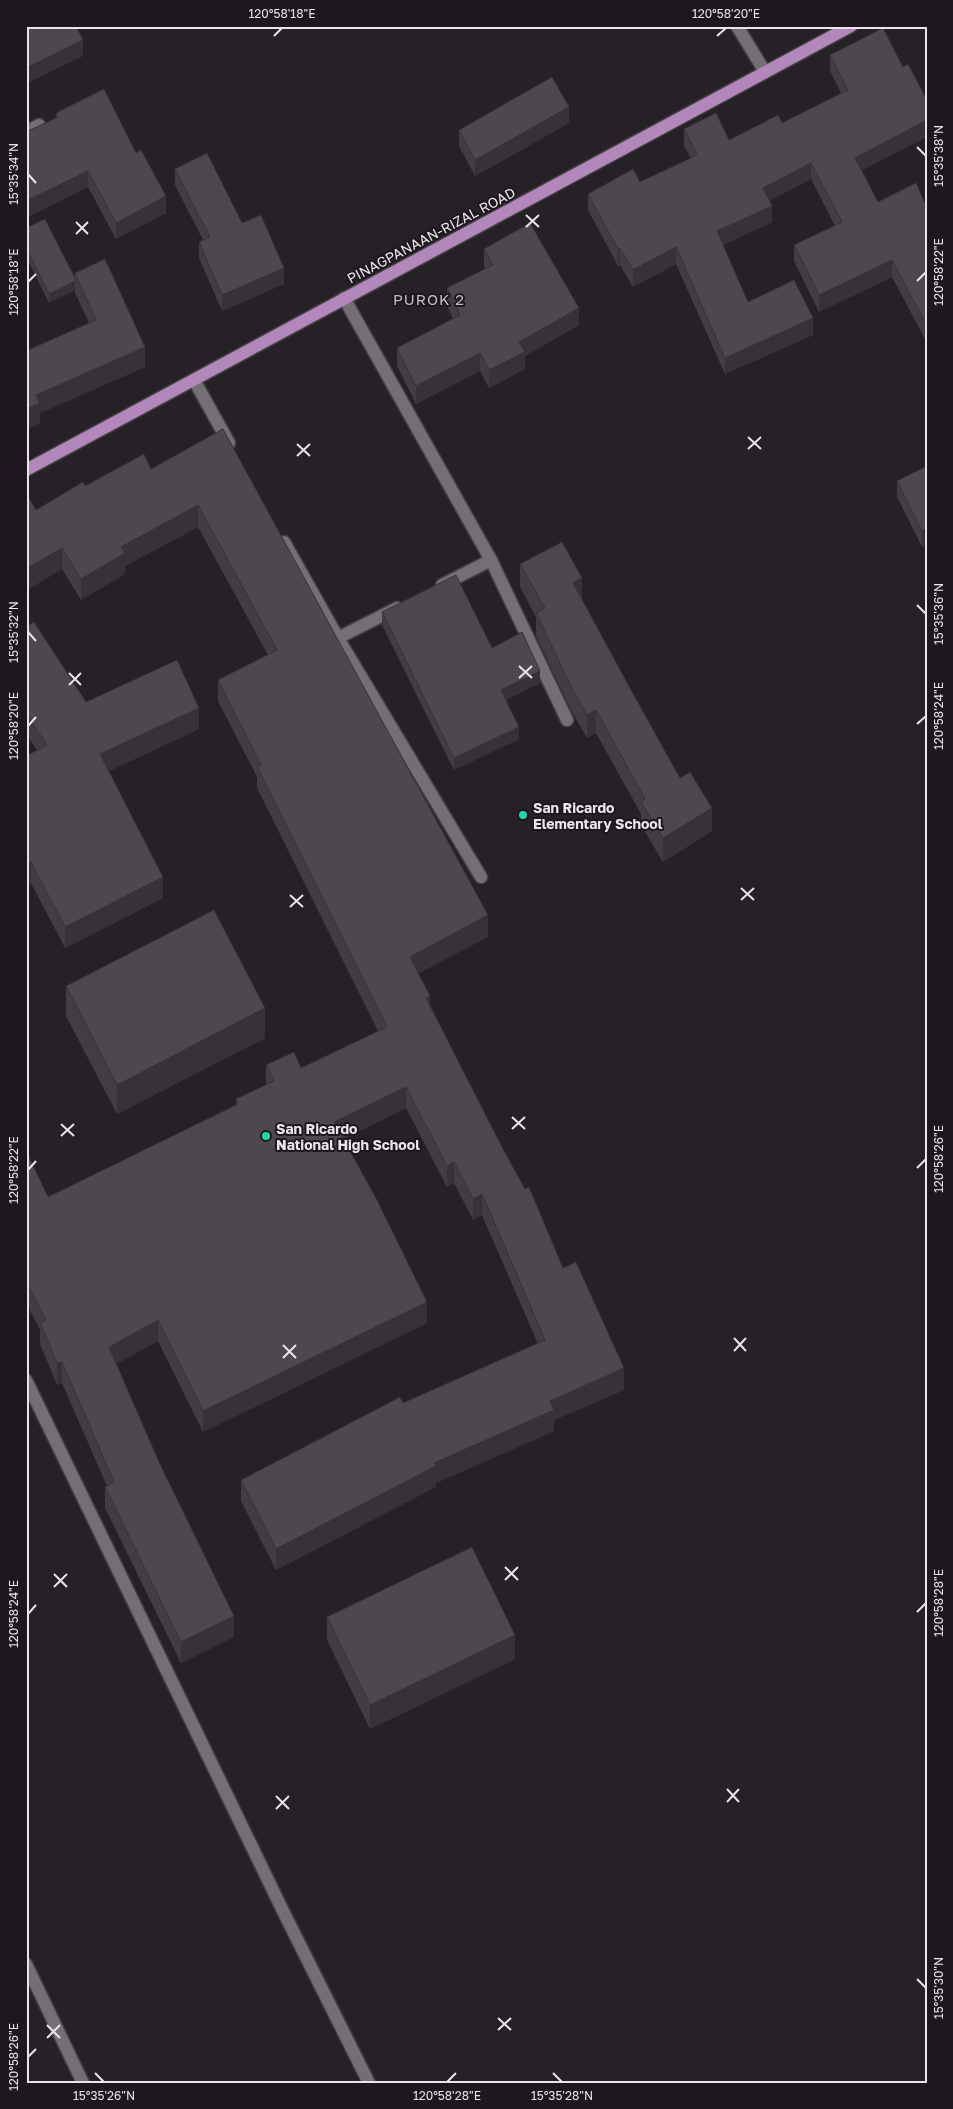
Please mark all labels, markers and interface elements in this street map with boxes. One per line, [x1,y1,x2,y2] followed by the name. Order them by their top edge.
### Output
[249,6,315,21] text: 120°58'18"E
[692,6,760,21] text: 120°58'20"E
[931,125,946,187] text: 15°35'38"N
[6,143,21,205] text: 15°35'34"N
[344,183,518,287] street label: PINAGPANAAN-RIZAL ROAD
[931,238,946,306] text: 120°58'22"E
[6,249,21,315] text: 120°58'18"E
[393,290,465,308] district label: PUROK 2
[931,583,946,645] text: 15°35'36"N
[6,601,21,663] text: 15°35'32"N
[931,682,946,750] text: 120°58'24"E
[6,692,21,760] text: 120°58'20"E
[533,799,663,832] place label: San Ricardo Elementary School
[517,809,529,821] marker: San Ricardo Elementary School
[276,1120,420,1153] place label: San Ricardo National High School
[931,1125,946,1193] text: 120°58'26"E
[260,1130,272,1142] marker: San Ricardo National High School
[6,1136,21,1204] text: 120°58'22"E
[931,1569,946,1637] text: 120°58'28"E
[6,1580,21,1648] text: 120°58'24"E
[931,1957,946,2019] text: 15°35'30"N
[6,2023,21,2091] text: 120°58'26"E
[73,2088,135,2103] text: 15°35'26"N
[413,2088,481,2103] text: 120°58'28"E
[531,2088,593,2103] text: 15°35'28"N

